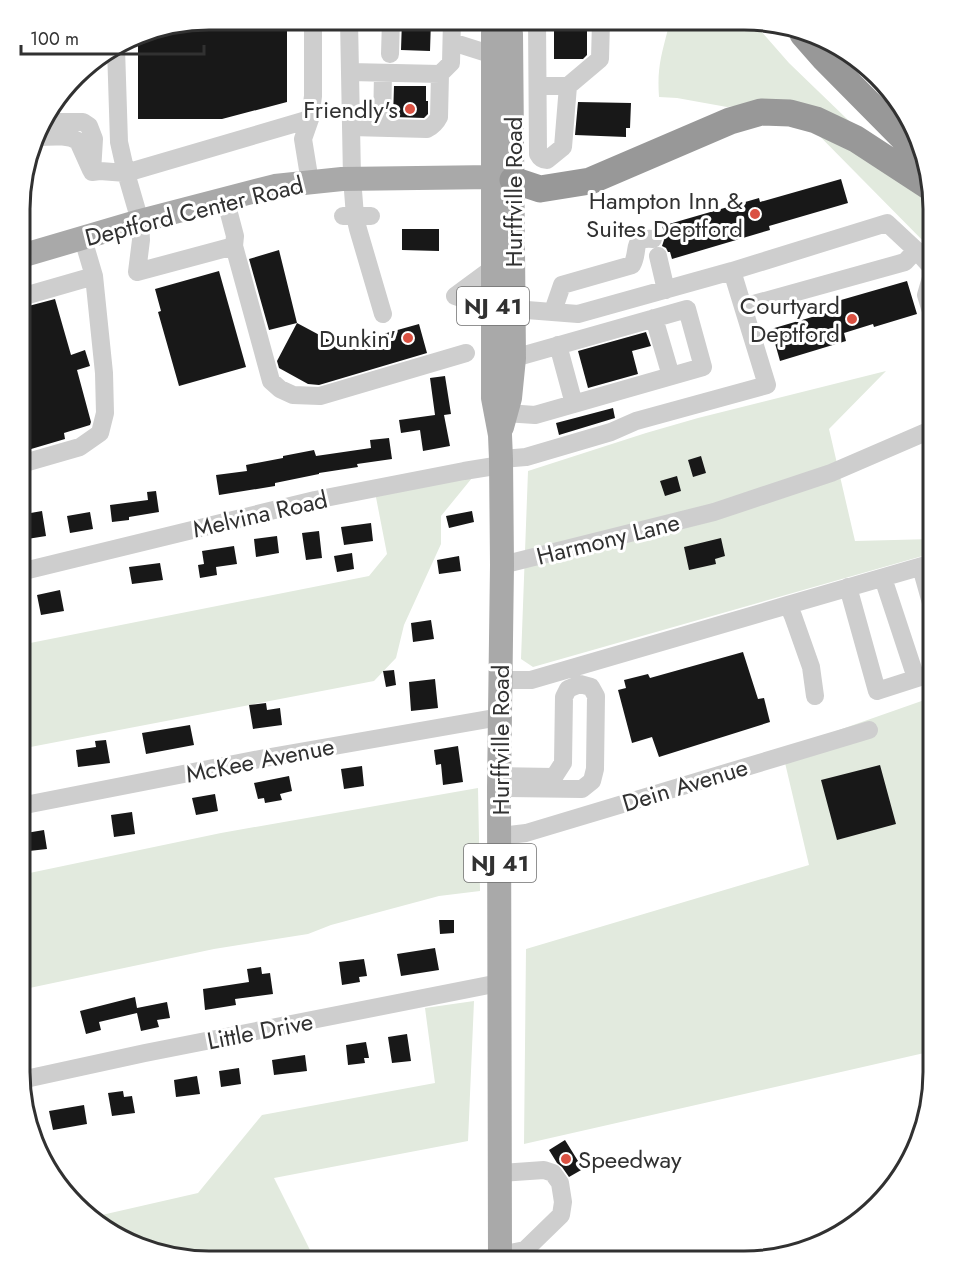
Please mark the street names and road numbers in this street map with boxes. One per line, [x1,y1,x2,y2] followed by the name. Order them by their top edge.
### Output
[496,117,531,267] street label: Hurffville Road
[81,167,307,255] street label: Deptford Center Road
[457,287,529,325] road number: NJ 41
[189,482,331,546] street label: Melvina Road
[533,504,683,574] street label: Harmony Lane
[483,665,518,815] street label: Hurffville Road
[183,728,337,792] street label: McKee Avenue
[618,749,752,821] street label: Dein Avenue
[464,844,536,882] road number: NJ 41
[204,1004,316,1058] street label: Little Drive

